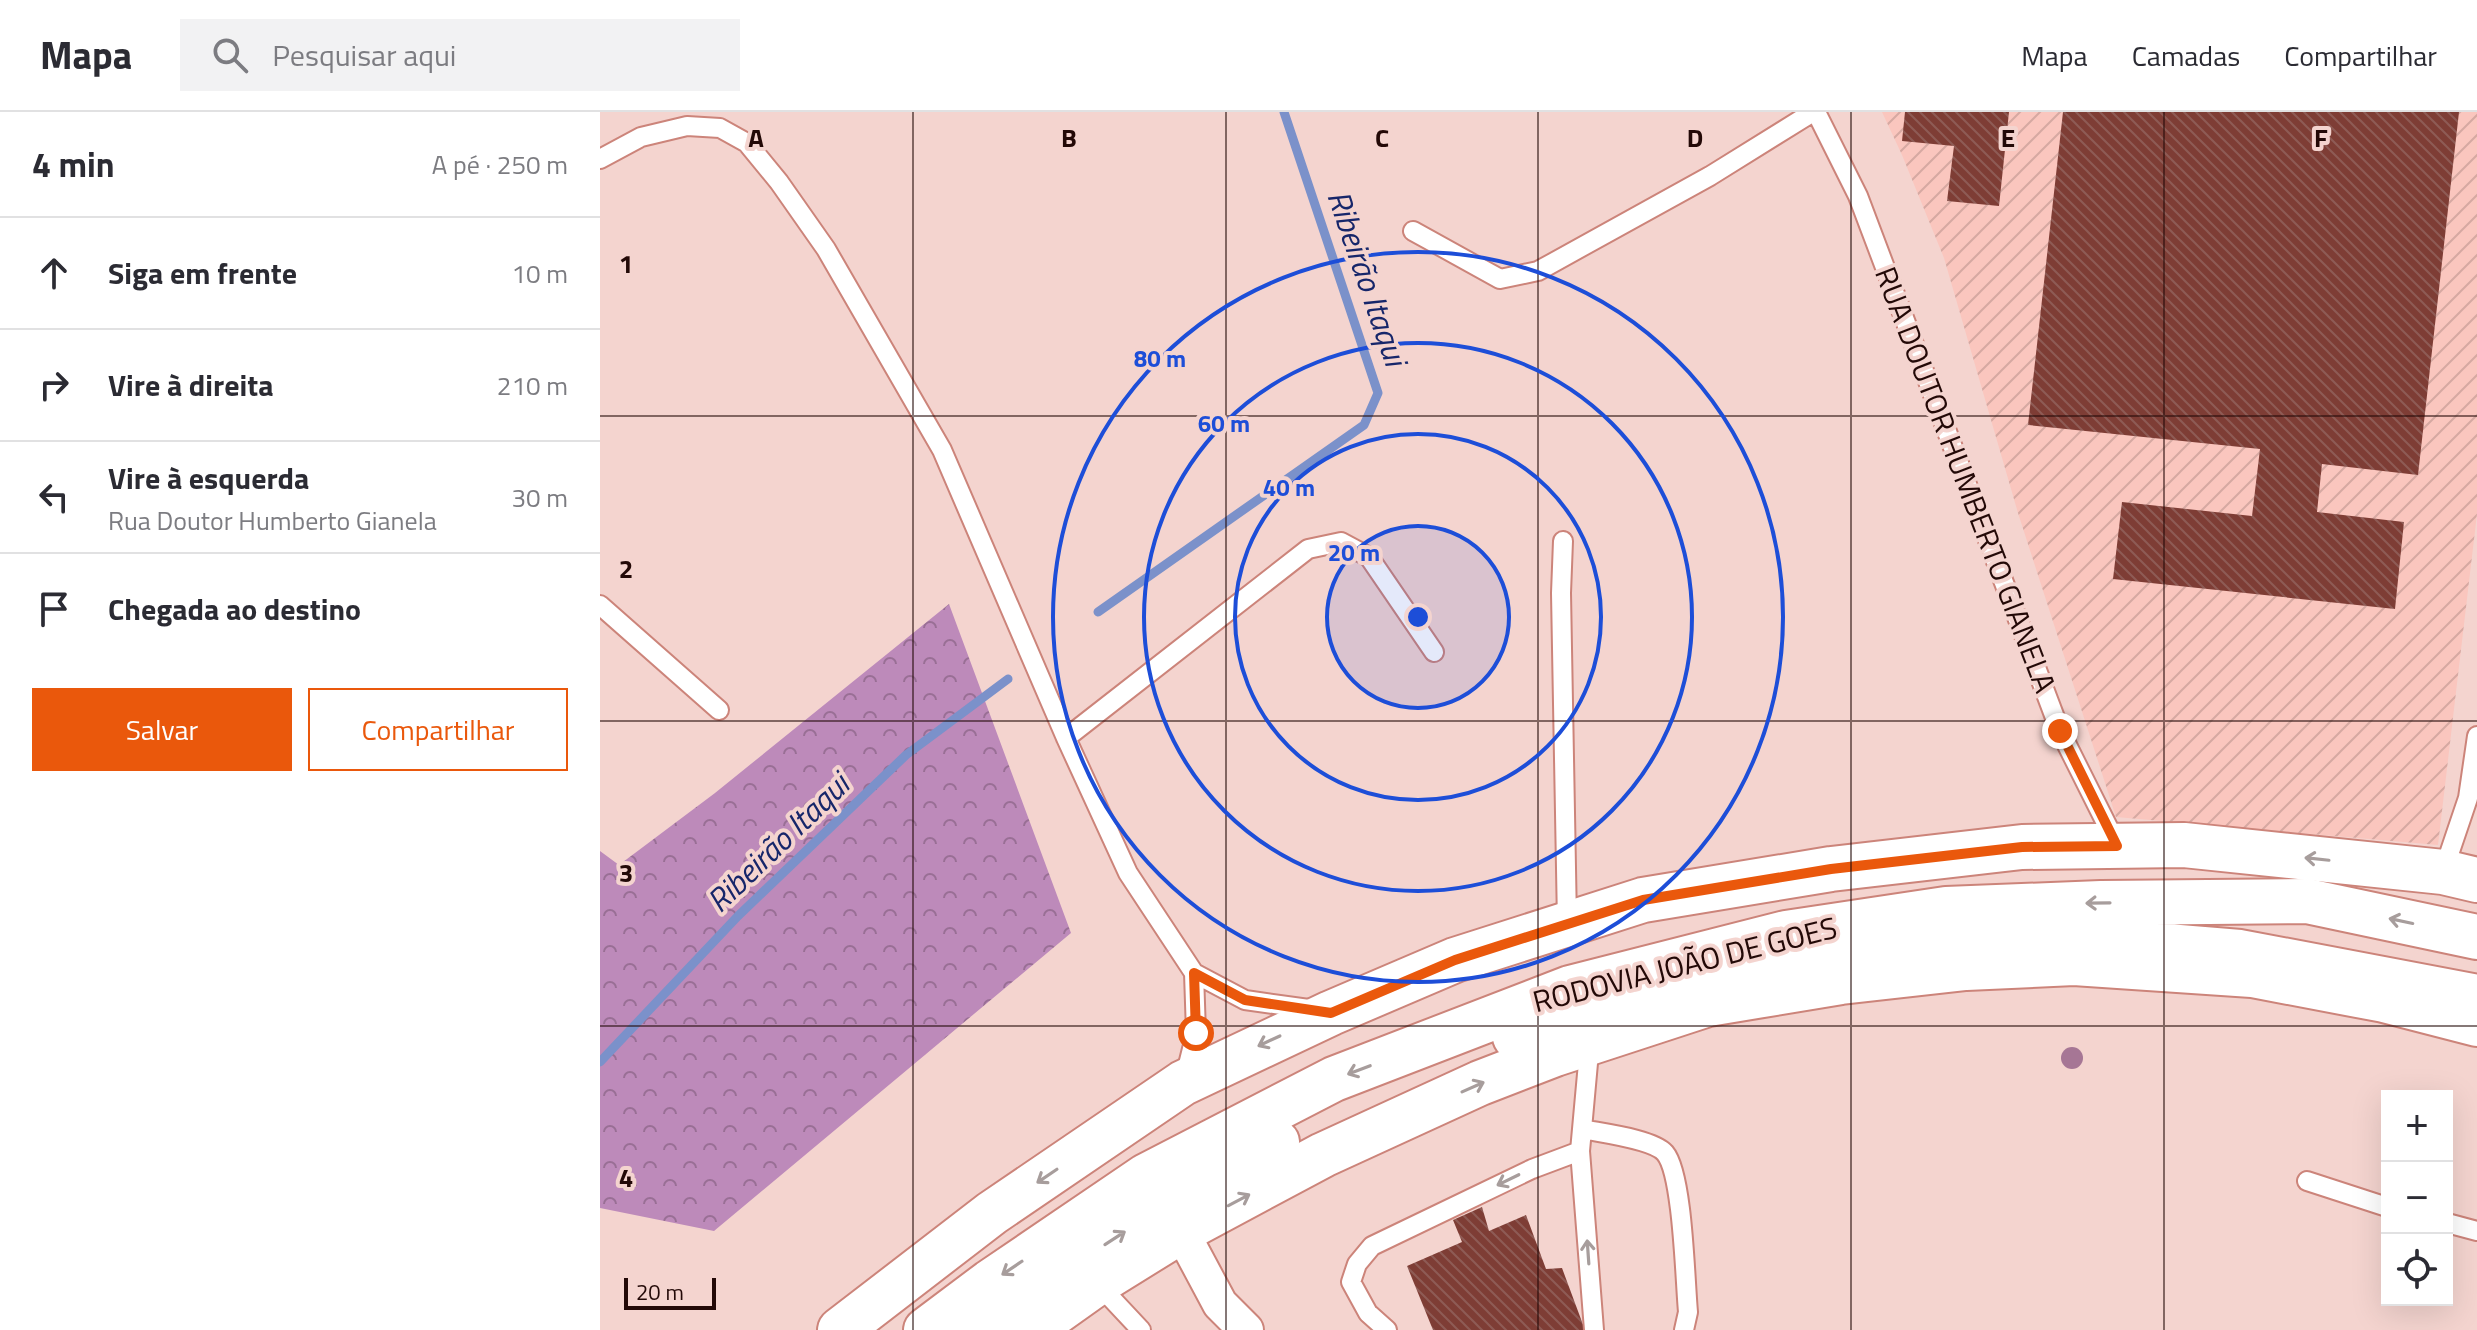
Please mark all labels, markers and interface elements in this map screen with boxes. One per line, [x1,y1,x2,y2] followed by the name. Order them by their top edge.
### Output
[180,19,740,91] search box
[40,26,132,84] text: Mapa
[272,32,456,78] text: Pesquisar aqui
[208,33,252,77] icon: search
[2021,34,2088,77] text: Mapa
[2132,34,2240,77] text: Camadas
[2284,34,2437,77] text: Compartilhar
[748,118,764,157] text: A
[1061,118,1077,157] text: B
[1375,118,1389,157] text: C
[1687,118,1703,157] text: D
[2001,118,2015,157] text: E
[2314,118,2328,157] text: F
[32,138,115,190] text: 4 min
[432,145,568,184] text: A pé · 250 m
[1316,184,1421,375] water label: Ribeirão Itaqui
[619,244,633,283] text: 1
[108,250,297,296] text: Siga em frente
[32,251,76,295] icon: ahead
[511,254,568,293] text: 10 m
[1863,260,2069,699] street label: RUA DOUTOR HUMBERTO GIANELA
[1134,340,1186,376] text: 80 m
[108,362,273,408] text: Vire à direita
[32,363,76,407] icon: right
[497,366,568,405] text: 210 m
[1198,405,1250,441] text: 60 m
[108,455,309,501] text: Vire à esquerda
[1263,469,1315,505] text: 40 m
[32,475,76,519] icon: left
[511,478,568,517] text: 30 m
[108,501,437,540] text: Rua Doutor Humberto Gianela
[1328,534,1380,570] text: 20 m
[619,549,633,588] text: 2
[108,586,361,632] text: Chegada ao destino
[32,587,76,631] icon: arrive
[1404,603,1432,631] centre of rings
[32,688,292,771] button: Salvar
[308,688,568,771] button: Compartilhar
[2042,713,2078,749] route end
[695,759,862,923] water label: Ribeirão Itaqui
[2304,851,2331,866] one-way arrow
[619,853,633,892] text: 3
[2085,895,2112,911] one-way arrow
[1528,904,1842,1024] street label: RODOVIA JOÃO DE GOES
[2388,913,2414,928] one-way arrow
[1178,1015,1214,1051] route start
[1257,1035,1281,1050] one-way arrow
[1347,1064,1371,1078] one-way arrow
[1461,1078,1485,1093] one-way arrow
[2381,1090,2453,1306] map controls
[2381,1090,2453,1162] button: +
[619,1158,633,1197] text: 4
[2381,1162,2453,1234] button: −
[1036,1168,1058,1184] one-way arrow
[1497,1173,1521,1189] one-way arrow
[1227,1191,1251,1207] one-way arrow
[1104,1229,1126,1246] one-way arrow
[2381,1234,2453,1306] button: locate
[1580,1239,1595,1266] one-way arrow
[1002,1260,1024,1276] one-way arrow
[624,1274,716,1310] scale bar
[636,1275,684,1309] text: 20 m

